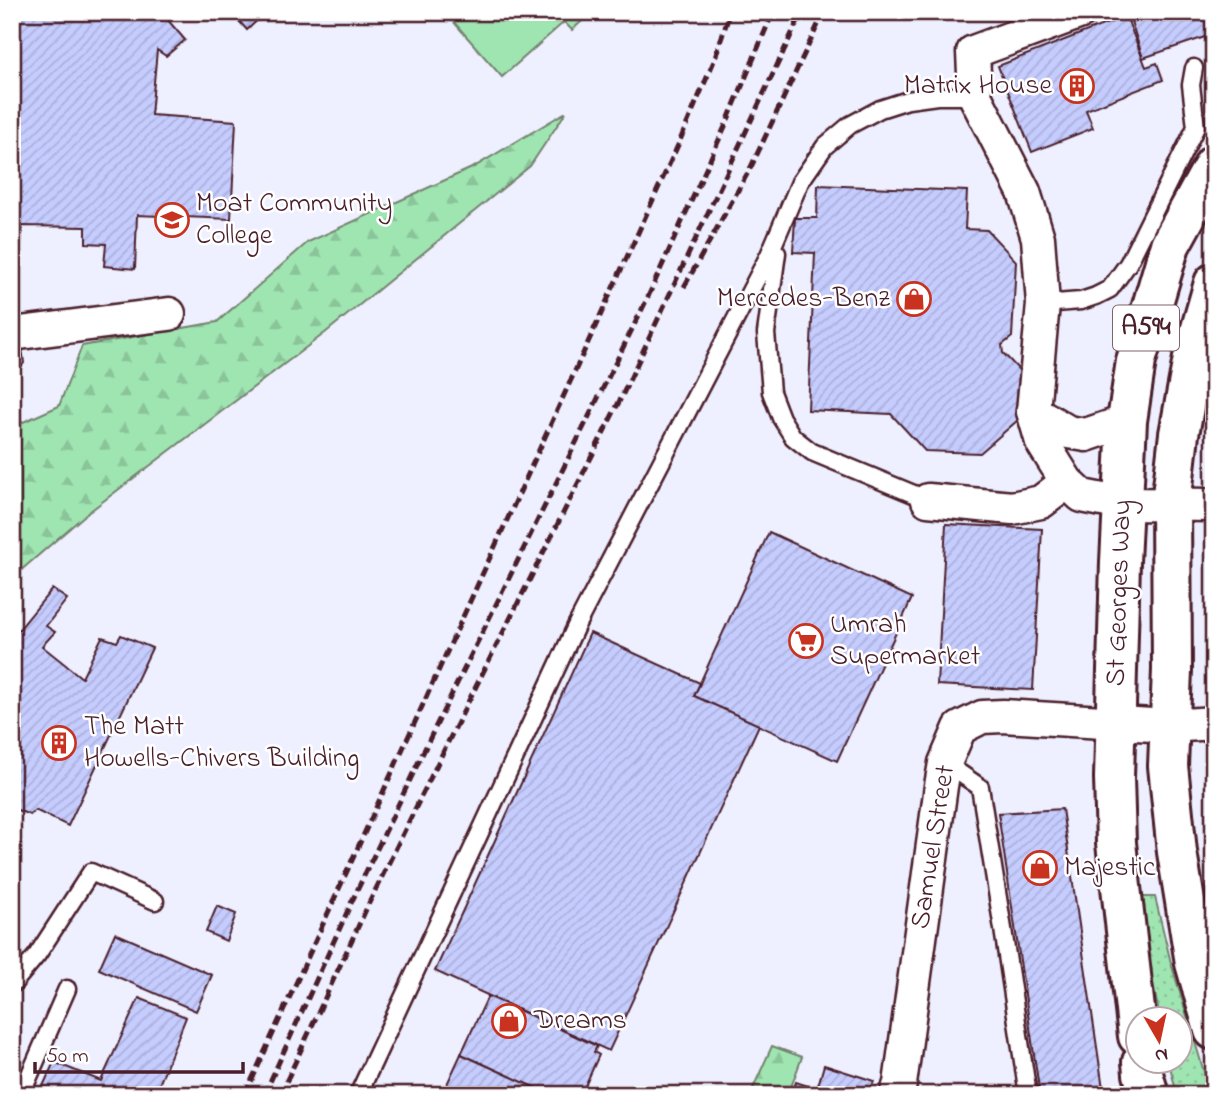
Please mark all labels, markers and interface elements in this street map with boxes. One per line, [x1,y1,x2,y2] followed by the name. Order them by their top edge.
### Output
[904,66,1052,107] place label: Matrix House
[1058,67,1096,105] building icon: Matrix House
[196,184,392,257] place label: Moat Community College
[153,201,191,239] school or university icon: Moat Community College
[717,279,890,320] place label: Mercedes-Benz
[895,280,933,318] shop icon: Mercedes-Benz
[1113,306,1179,350] road number: A594
[1096,499,1144,687] street label: St Georges Way
[830,605,980,678] place label: Umrah Supermarket
[787,622,825,660] supermarket icon: Umrah Supermarket
[84,707,359,780] place label: The Matt Howells-Chivers Building
[40,724,78,762] building icon: The Matt Howells-Chivers Building
[901,762,967,932] street label: Samuel Street
[1064,848,1156,889] place label: Majestic
[1021,849,1059,887] shop icon: Majestic
[533,1001,627,1042] place label: Dreams
[490,1002,528,1040] shop icon: Dreams
[1124,1006,1194,1076] north arrow
[35,1030,243,1074] scale bar
[1153,1040,1170,1069] text: N
[46,1042,89,1072] text: 50 m

